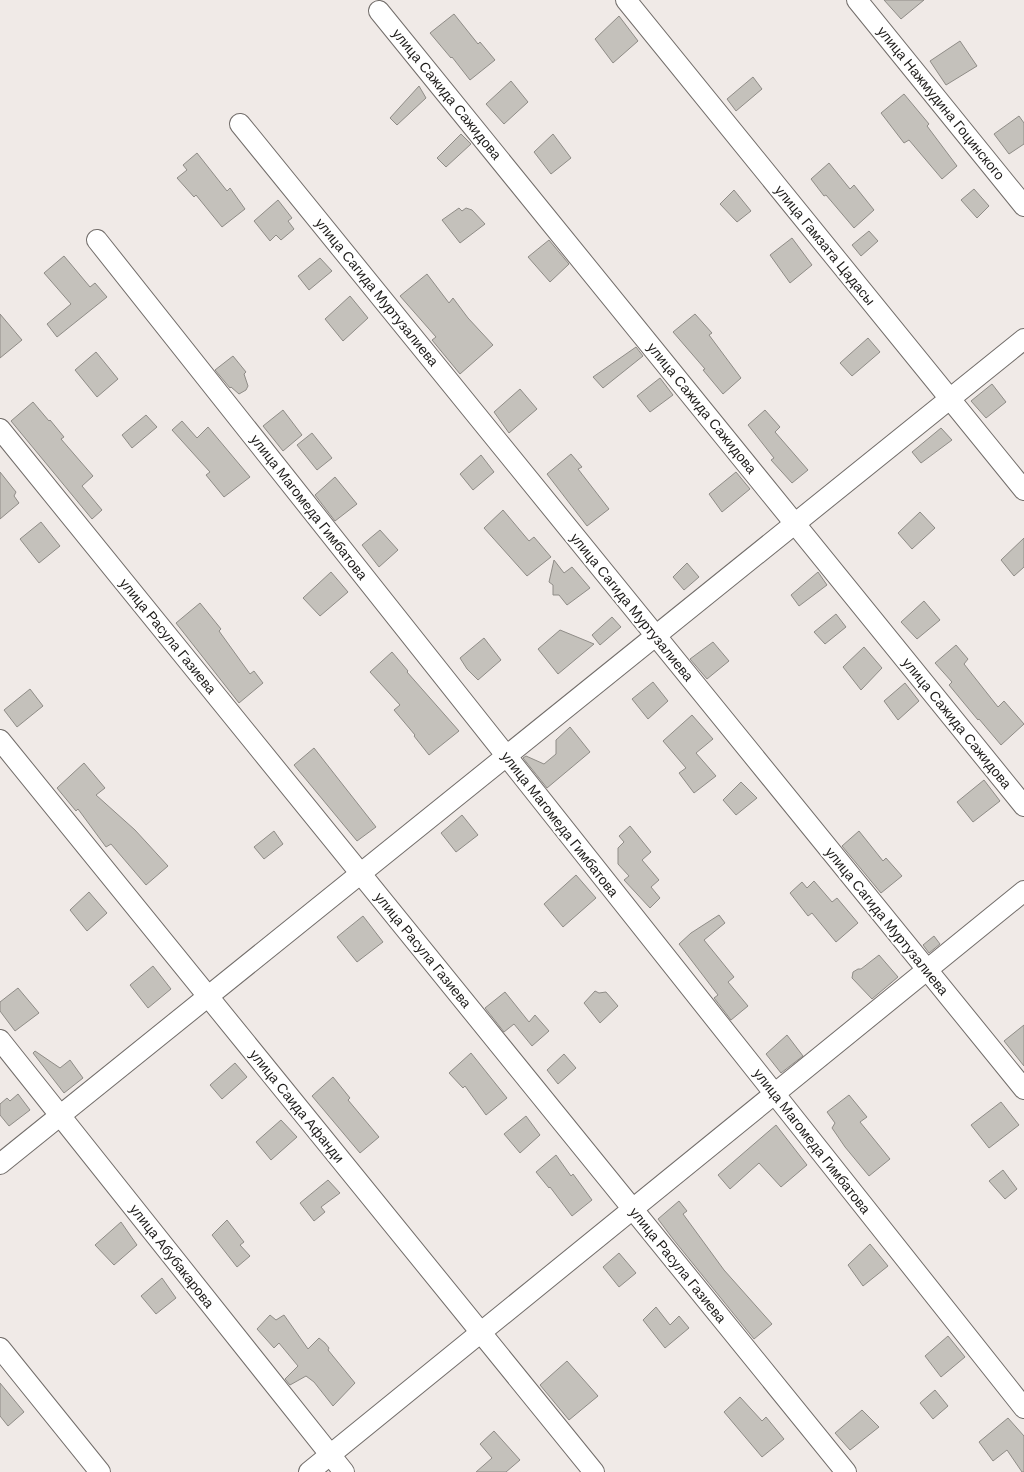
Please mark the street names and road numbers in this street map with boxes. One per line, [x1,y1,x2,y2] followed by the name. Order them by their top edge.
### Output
[874,23,1008,183] street label: улица Нажмудина Гоцинского
[389,25,505,163] street label: улица Сажида Сажидова
[772,182,878,308] street label: улица Гамзата Цадасы
[312,215,442,369] street label: улица Сагида Муртузалиева
[644,339,760,477] street label: улица Сажида Сажидова
[247,431,371,583] street label: улица Магомеда Гимбатова
[567,530,697,684] street label: улица Сагида Муртузалиева
[116,575,220,697] street label: улица Расула Газиева
[899,654,1015,792] street label: улица Сажида Сажидова
[498,748,622,900] street label: улица Магомеда Гимбатова
[822,844,952,998] street label: улица Сагида Муртузалиева
[371,889,475,1011] street label: улица Расула Газиева
[247,1046,347,1166] street label: улица Саида Афанди
[750,1065,874,1217] street label: улица Магомеда Гимбатова
[127,1201,218,1311] street label: улица Абубакарова
[626,1204,730,1326] street label: улица Расула Газиева

